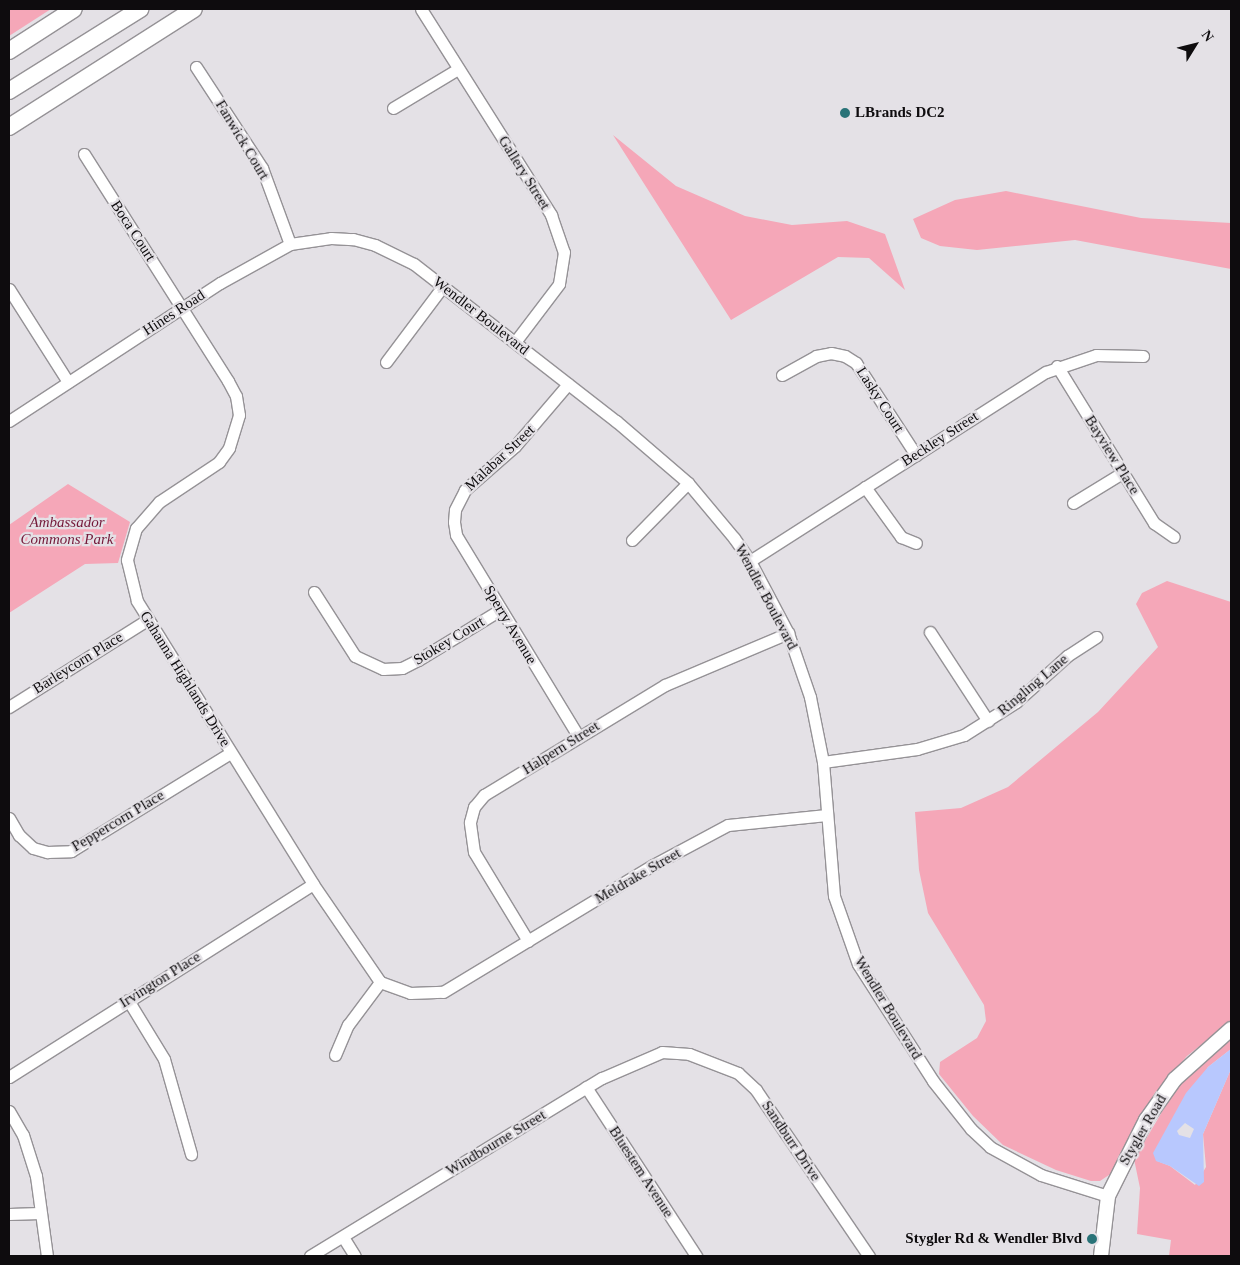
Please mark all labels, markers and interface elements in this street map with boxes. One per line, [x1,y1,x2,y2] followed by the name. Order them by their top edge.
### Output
[1170,20,1220,70] north arrow
[1198,27,1217,44] text: N
[211,97,273,183] street label: Fanwick Court
[855,104,945,122] place label: LBrands DC2
[839,107,851,119] marker: LBrands DC2
[494,133,554,213] street label: Gallery Street
[107,197,159,265] street label: Boca Court
[429,273,533,359] street label: Wendler Boulevard
[140,286,208,340] street label: Hines Road
[852,364,908,436] street label: Lasky Court
[898,408,982,470] street label: Beckley Street
[1081,412,1143,498] street label: Bayview Place
[461,421,539,495] street label: Malabar Street
[21,513,113,548] park label: Ambassador Commons Park
[731,541,801,653] street label: Wendler Boulevard
[479,582,541,668] street label: Sperry Avenue
[136,608,234,750] street label: Gahanna Highlands Drive
[410,613,488,669] street label: Stokey Court
[30,628,126,698] street label: Barleycorn Place
[994,650,1072,720] street label: Ringling Lane
[519,717,603,779] street label: Halpern Street
[69,786,167,856] street label: Peppercorn Place
[592,844,684,908] street label: Meldrake Street
[116,948,204,1012] street label: Irvington Place
[850,953,926,1063] street label: Wendler Boulevard
[1116,1091,1170,1169] street label: Stygler Road
[758,1097,824,1185] street label: Sandburr Drive
[443,1106,549,1180] street label: Windbourne Street
[605,1123,677,1221] street label: Bluestem Avenue
[904,1230,1082,1248] place label: Stygler Rd & Wendler Blvd
[1086,1233,1098,1245] marker: Stygler Rd & Wendler Blvd

